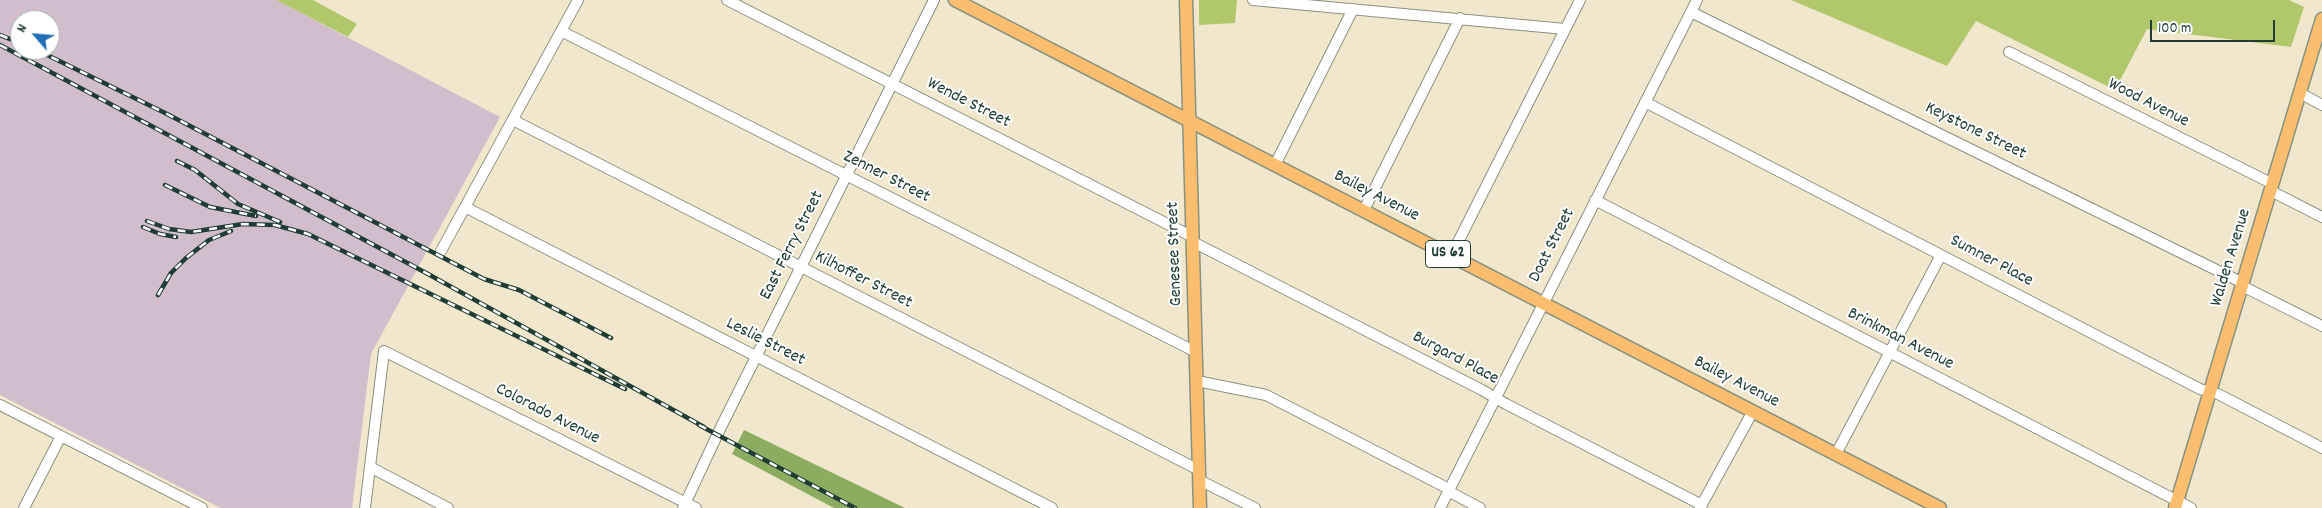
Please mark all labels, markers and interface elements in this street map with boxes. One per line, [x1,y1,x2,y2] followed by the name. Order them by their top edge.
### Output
[10,10,60,60] north arrow
[2152,10,2277,42] scale bar
[2158,18,2191,40] text: 100 m
[12,21,33,36] text: N
[923,74,1013,134] street label: Wende Street
[2104,74,2192,134] street label: Wood Avenue
[1921,98,2029,166] street label: Keystone Street
[839,147,933,209] street label: Zenner Street
[1330,166,1422,228] street label: Bailey Avenue
[756,188,830,304] street label: East Ferry Street
[1163,201,1189,307] street label: Genesee Street
[1525,205,1581,287] street label: Doat Street
[2207,206,2257,310] street label: Walden Avenue
[1946,231,2036,293] street label: Sumner Place
[1426,240,1470,268] road number: US 62
[811,247,915,315] street label: Kilhoffer Street
[1843,304,1957,376] street label: Brinkman Avenue
[722,314,808,372] street label: Leslie Street
[1408,327,1502,391] street label: Burgard Place
[1690,352,1782,414] street label: Bailey Avenue
[491,379,603,451] street label: Colorado Avenue

